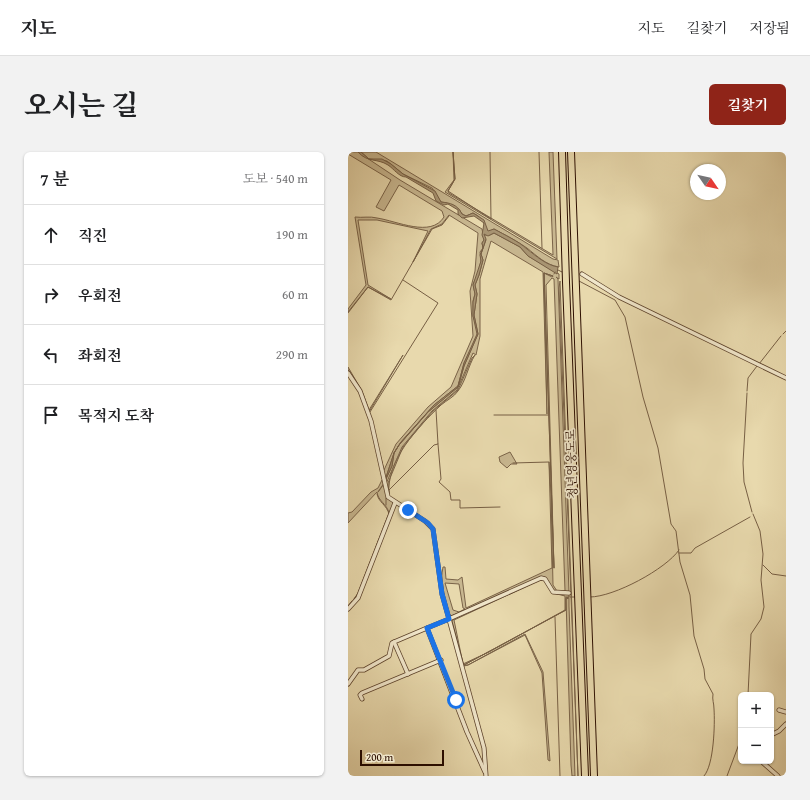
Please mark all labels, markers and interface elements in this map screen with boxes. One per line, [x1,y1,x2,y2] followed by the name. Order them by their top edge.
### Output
[20,14,57,42] text: 지도
[638,18,665,38] text: 지도
[687,18,727,38] text: 길찾기
[749,18,790,38] text: 저장됨
[24,84,138,125] text: 오시는 길
[709,84,786,125] button: 길찾기
[690,164,726,200] north arrow
[40,166,69,191] text: 7 분
[243,169,308,188] text: 도보 · 540 m
[40,224,62,246] icon: ahead
[78,225,107,246] text: 직진
[276,225,308,244] text: 190 m
[40,284,62,306] icon: right
[78,285,121,306] text: 우회전
[282,285,308,304] text: 60 m
[40,344,62,366] icon: left
[78,345,121,366] text: 좌회전
[276,345,308,364] text: 290 m
[40,404,62,426] icon: arrive
[78,405,154,426] text: 목적지 도착
[561,429,581,499] street label: 청년영웅도로
[399,501,417,519] route end
[447,691,465,709] route start
[738,692,774,764] map controls
[738,692,774,728] button: +
[738,728,774,764] button: −
[360,748,444,767] scale bar
[366,749,393,765] text: 200 m

